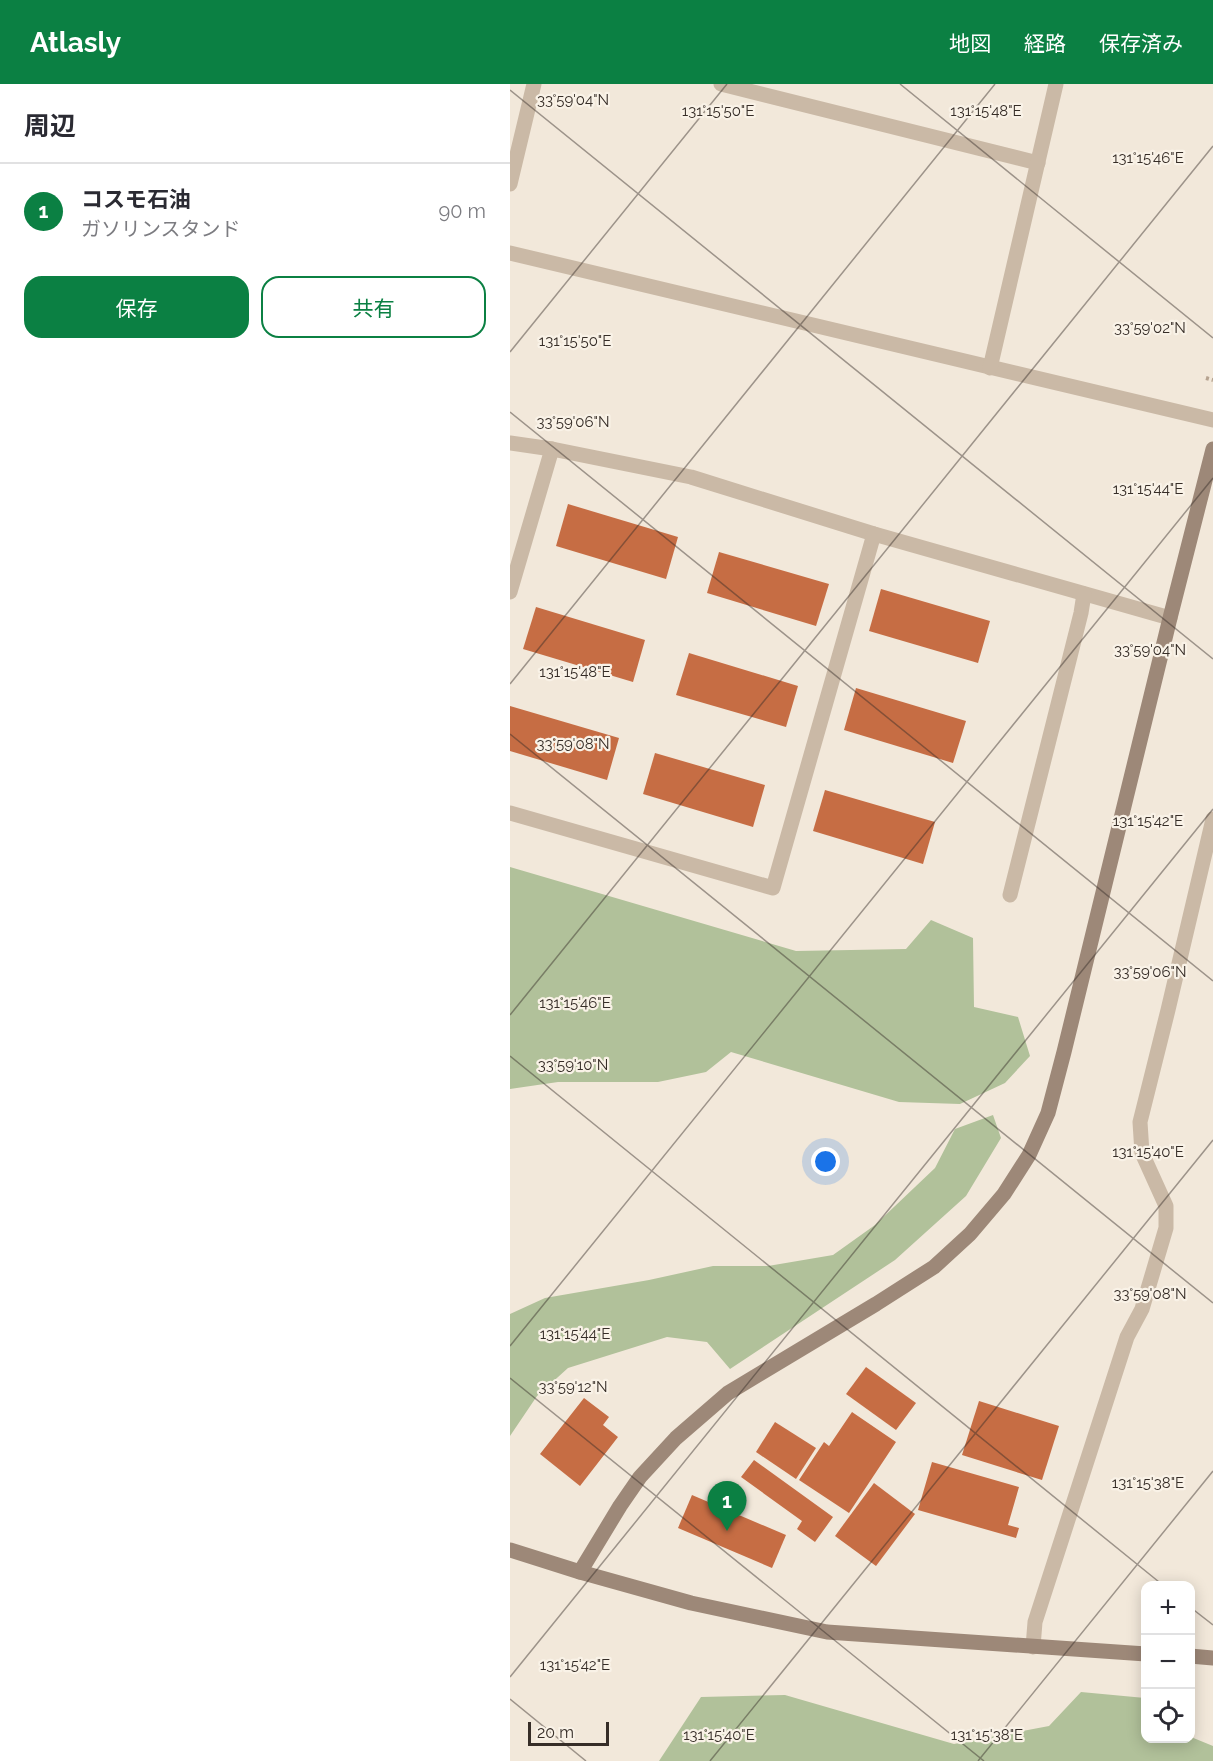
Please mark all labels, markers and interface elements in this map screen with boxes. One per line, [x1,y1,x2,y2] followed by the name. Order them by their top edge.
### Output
[30,26,121,59] text: Atlasly
[949,31,991,56] text: 地図
[1024,31,1066,56] text: 経路
[1099,31,1183,56] text: 保存済み
[537,91,609,109] text: 33°59'04"N
[682,102,754,120] text: 131°15'50"E
[950,102,1022,120] text: 131°15'48"E
[24,111,76,141] text: 周辺
[1112,149,1184,167] text: 131°15'46"E
[81,186,191,212] text: コスモ石油
[39,199,48,223] text: 1
[439,199,486,223] text: 90 m
[81,217,241,241] text: ガソリンスタンド
[24,276,249,338] button: 保存
[261,276,486,338] button: 共有
[1114,319,1186,337] text: 33°59'02"N
[539,332,611,350] text: 131°15'50"E
[536,413,610,431] text: 33°59'06"N
[1113,480,1183,498] text: 131°15'44"E
[1114,641,1186,659] text: 33°59'04"N
[539,663,611,681] text: 131°15'48"E
[537,735,609,753] text: 33°59'08"N
[1113,812,1183,830] text: 131°15'42"E
[1113,963,1187,981] text: 33°59'06"N
[539,994,611,1012] text: 131°15'46"E
[538,1056,608,1074] text: 33°59'10"N
[1112,1143,1184,1161] text: 131°15'40"E
[811,1147,840,1176] your location
[1114,1285,1186,1303] text: 33°59'08"N
[540,1325,610,1343] text: 131°15'44"E
[538,1378,608,1396] text: 33°59'12"N
[1112,1474,1184,1492] text: 131°15'38"E
[708,1482,746,1531] pin: 1
[1141,1581,1195,1743] map controls
[1141,1581,1195,1635] button: +
[1141,1635,1195,1689] button: −
[540,1656,610,1674] text: 131°15'42"E
[1141,1689,1195,1743] button: locate
[528,1719,609,1746] scale bar
[537,1723,574,1742] text: 20 m
[683,1726,755,1744] text: 131°15'40"E
[951,1726,1023,1744] text: 131°15'38"E

